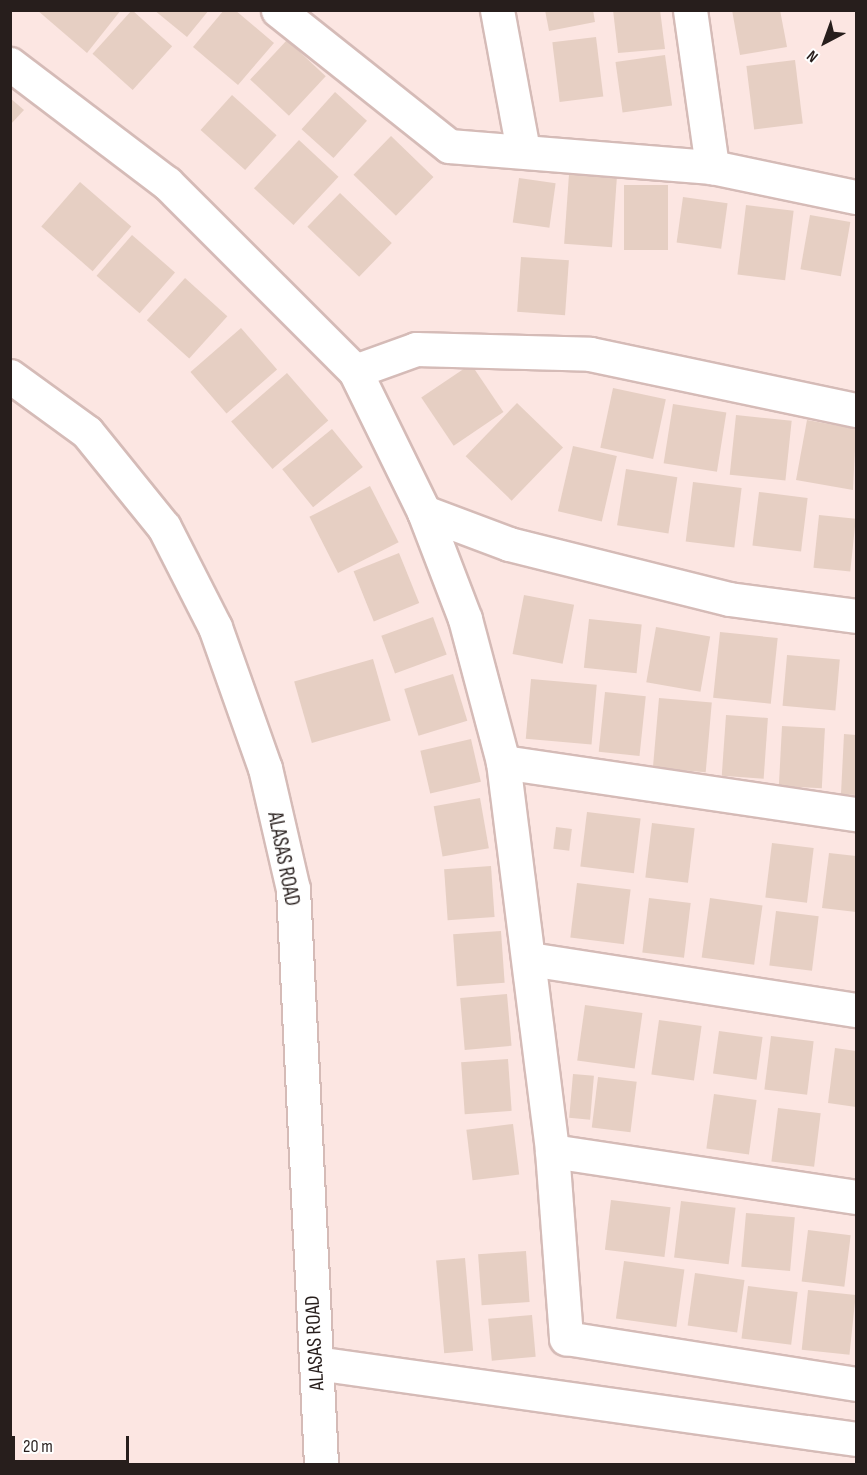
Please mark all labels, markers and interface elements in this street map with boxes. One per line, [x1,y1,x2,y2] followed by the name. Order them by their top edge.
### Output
[795,12,855,72] north arrow
[803,46,822,66] text: N
[262,810,304,908] street label: ALASAS ROAD
[300,1295,330,1391] street label: ALASAS ROAD
[15,1424,132,1462] scale bar
[23,1436,53,1457] text: 20 m

